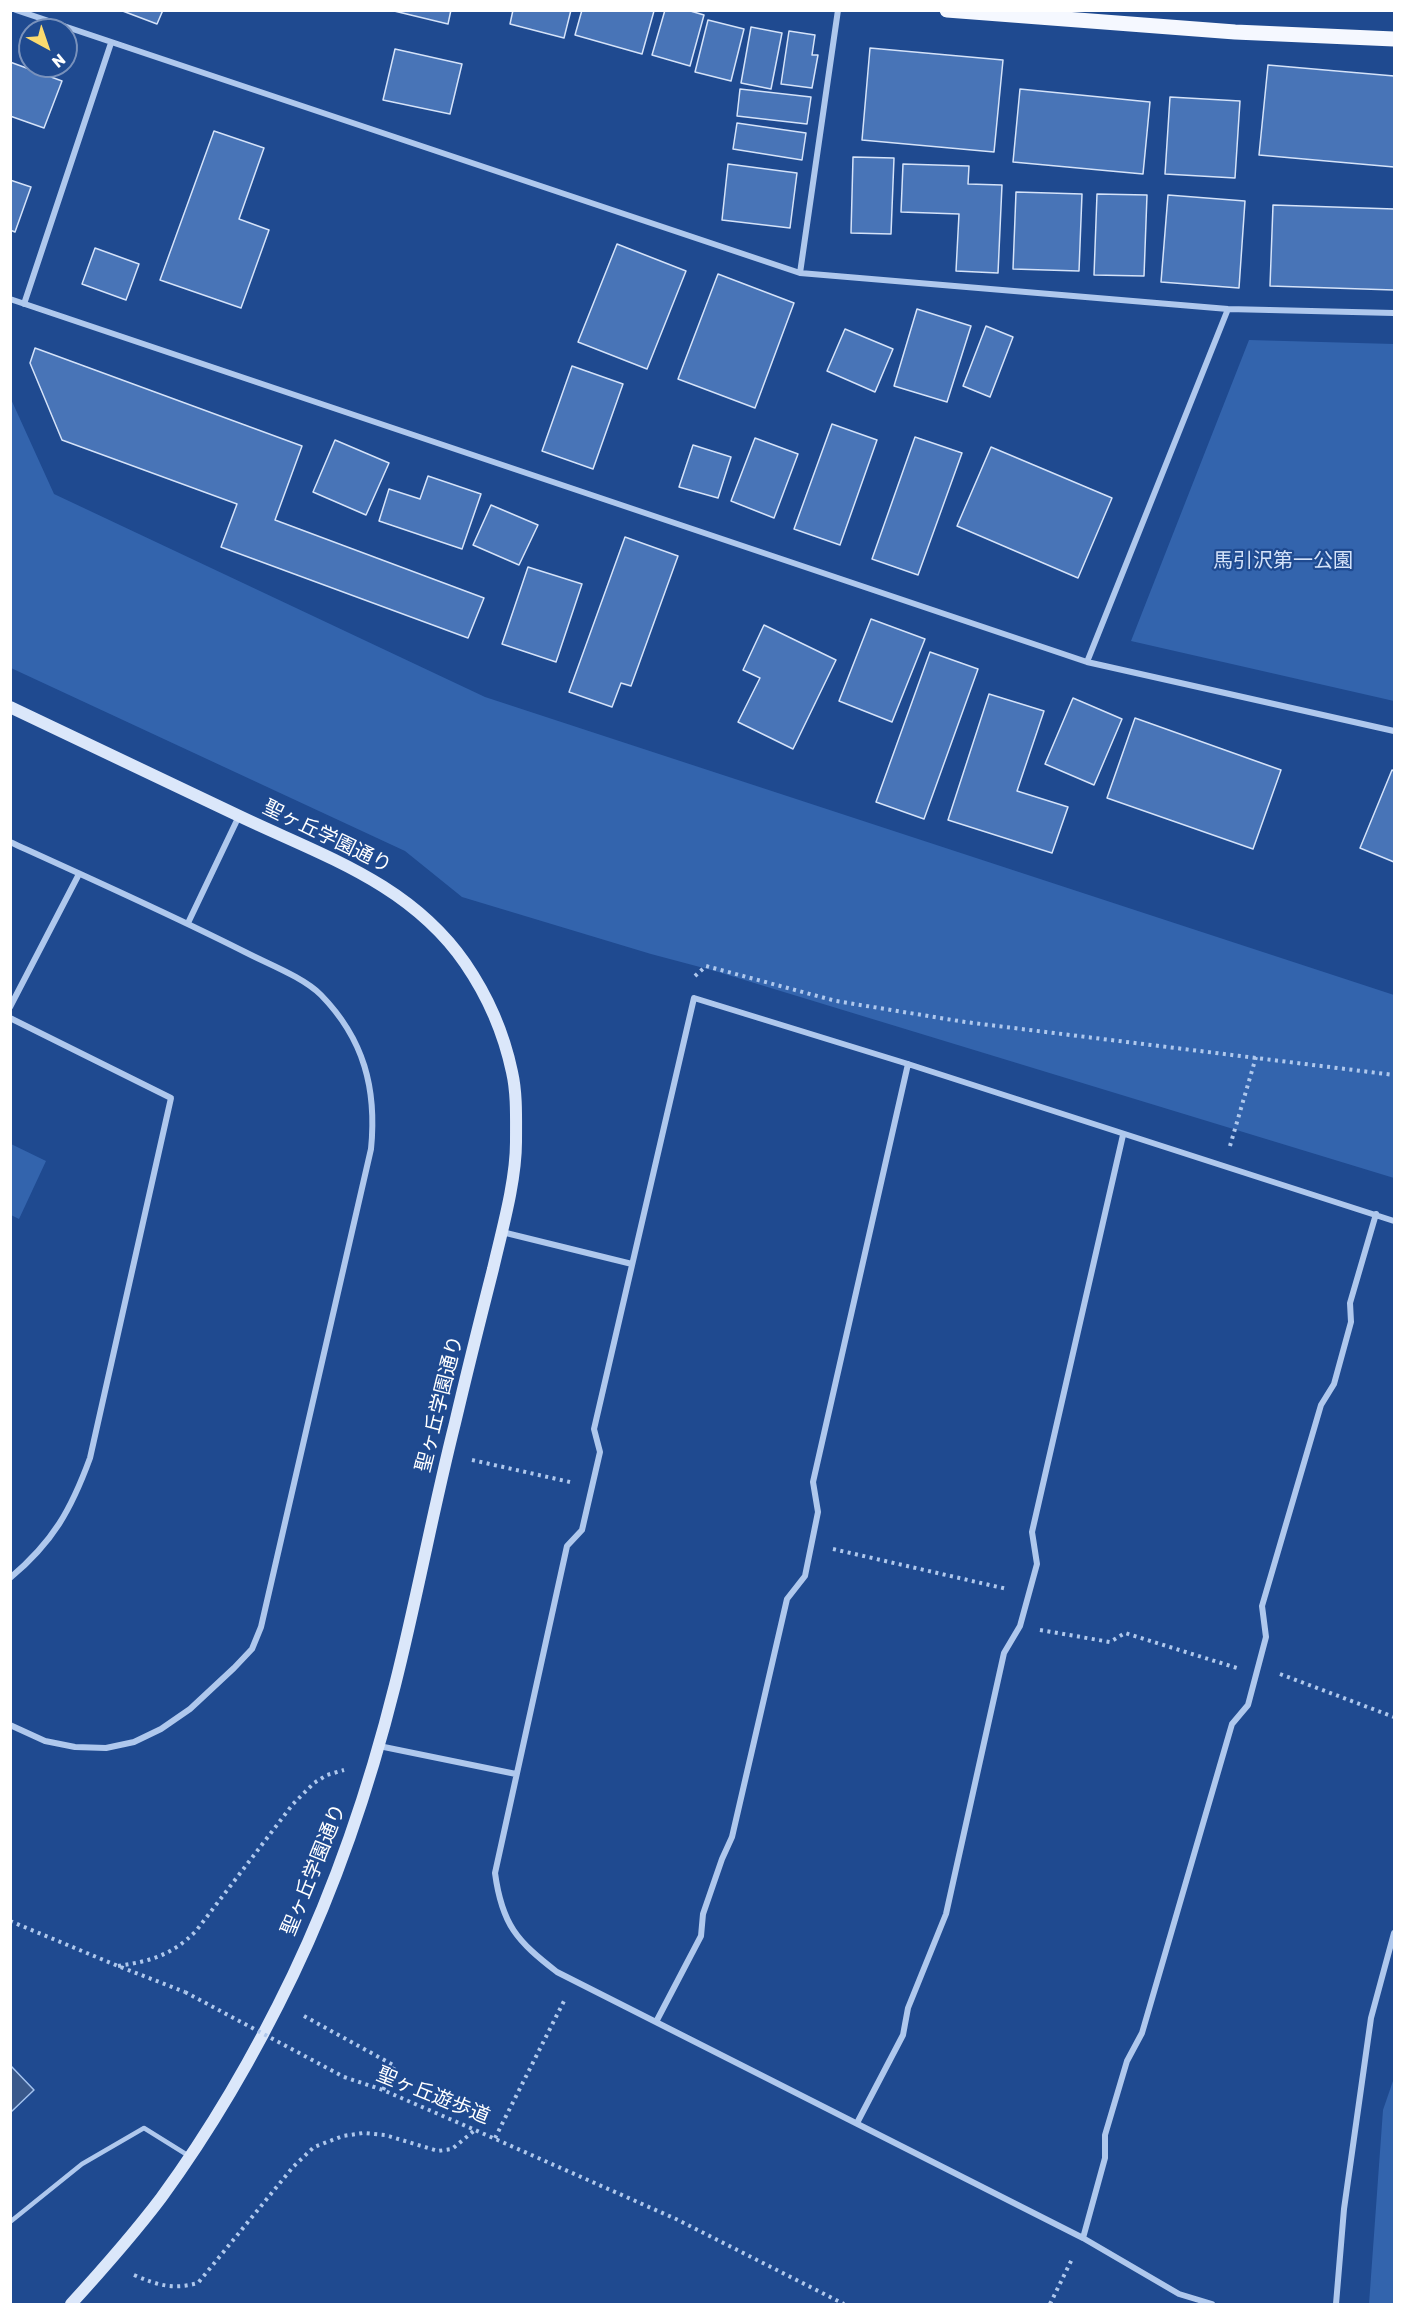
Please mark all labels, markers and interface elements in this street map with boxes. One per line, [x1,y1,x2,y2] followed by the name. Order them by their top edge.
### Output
[18,18,78,78] north arrow
[48,50,69,72] text: N
[1213,549,1353,573] park label: 馬引沢第一公園
[259,796,395,878] street label: 聖ヶ丘学園通り
[411,1333,469,1475] street label: 聖ヶ丘学園通り
[277,1801,351,1939] street label: 聖ヶ丘学園通り
[373,2062,493,2130] street label: 聖ヶ丘遊歩道

